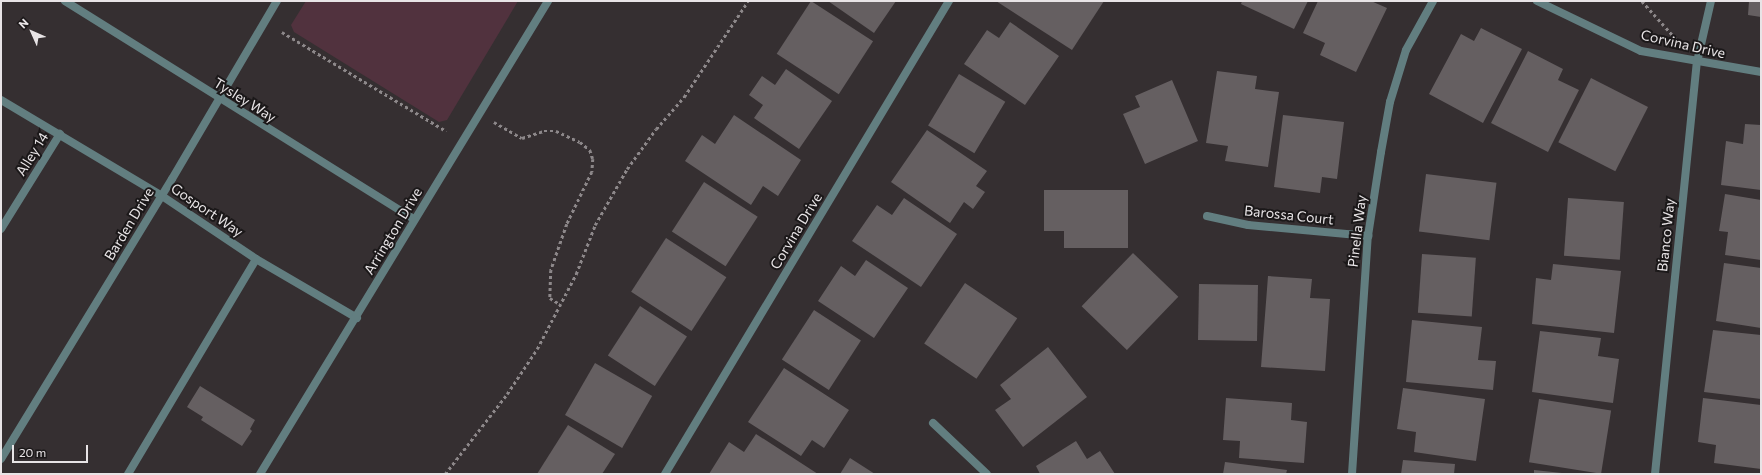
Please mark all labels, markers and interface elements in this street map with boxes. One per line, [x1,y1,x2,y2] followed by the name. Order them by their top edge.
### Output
[12,12,52,52] north arrow
[16,16,31,31] text: N
[1639,26,1727,62] street label: Corvina Drive
[211,74,279,126] street label: Tysley Way
[12,129,52,179] street label: Alley 14
[168,180,246,240] street label: Gosport Way
[360,184,426,278] street label: Arrington Drive
[101,185,157,263] street label: Barden Drive
[767,190,825,272] street label: Corvina Drive
[1344,194,1370,268] street label: Pinella Way
[1654,197,1678,273] street label: Bianco Way
[1243,202,1335,228] street label: Barossa Court
[14,437,90,463] scale bar
[19,445,46,459] text: 20 m

